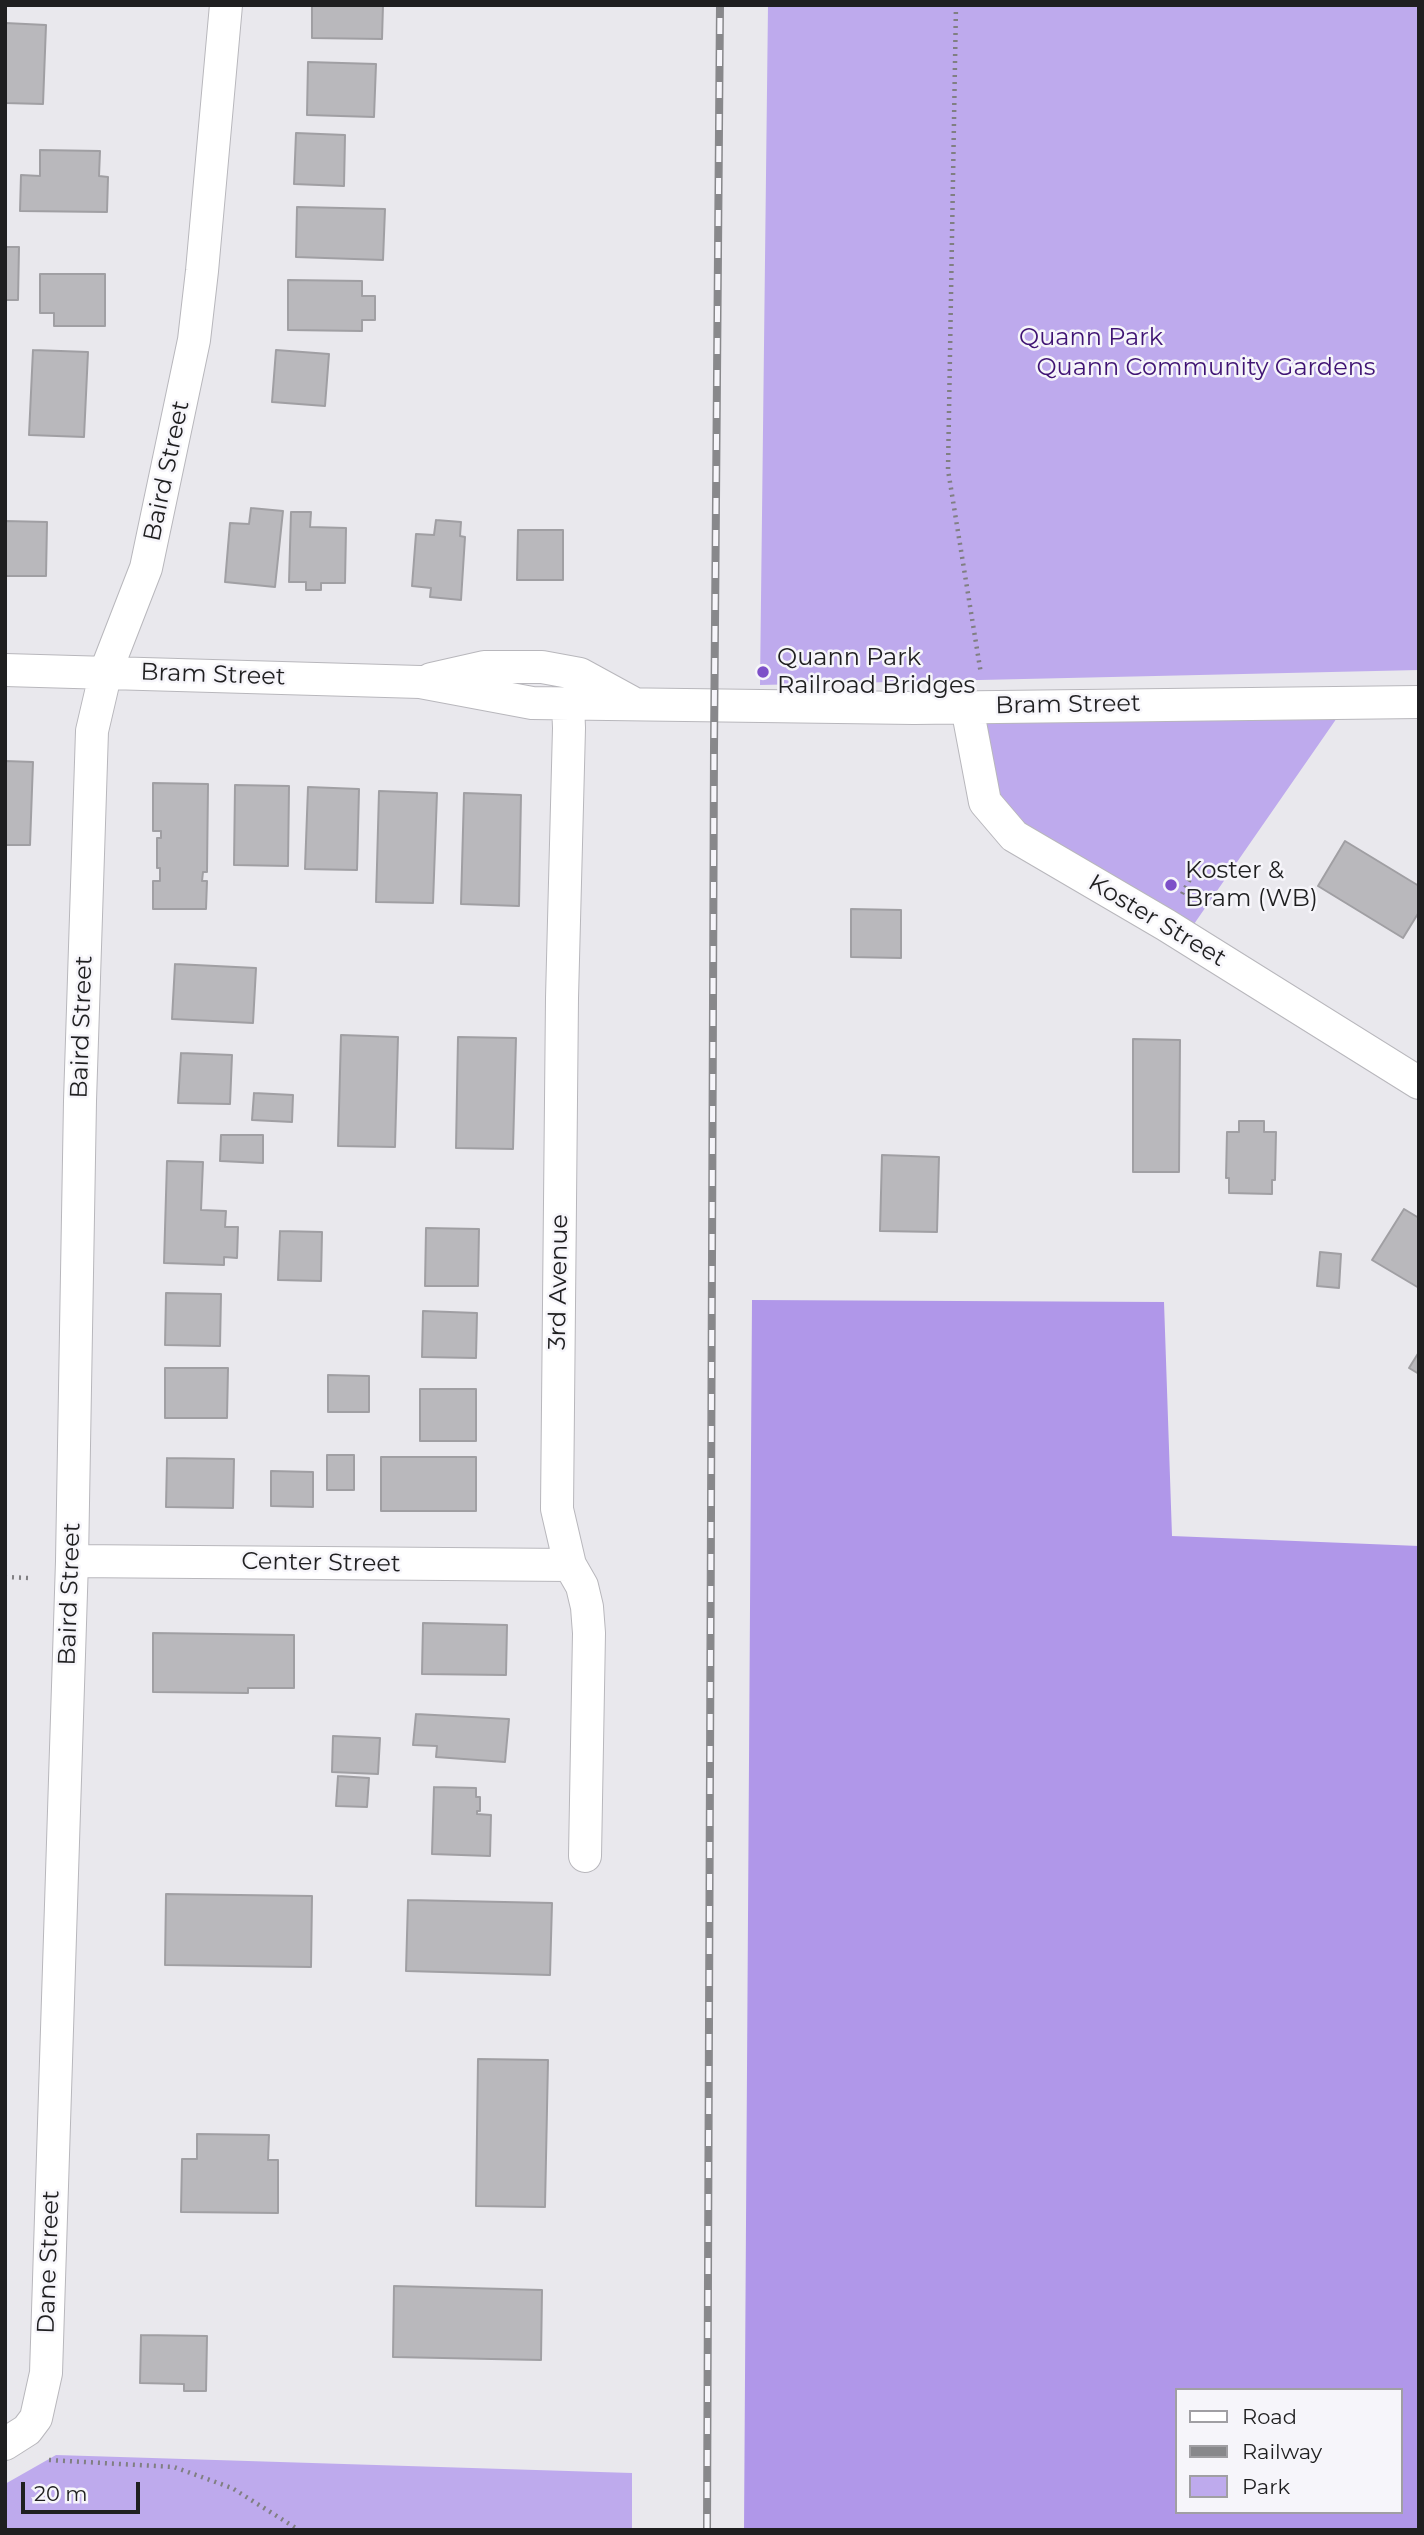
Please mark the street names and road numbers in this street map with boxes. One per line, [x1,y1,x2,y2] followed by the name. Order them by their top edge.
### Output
[138,398,196,544] street label: Baird Street
[140,658,286,692] street label: Bram Street
[995,689,1141,721] street label: Bram Street
[1083,869,1231,973] street label: Koster Street
[65,955,99,1099] street label: Baird Street
[543,1214,575,1350] street label: 3rd Avenue
[53,1522,87,1666] street label: Baird Street
[241,1547,401,1579] street label: Center Street
[32,2190,66,2334] street label: Dane Street

